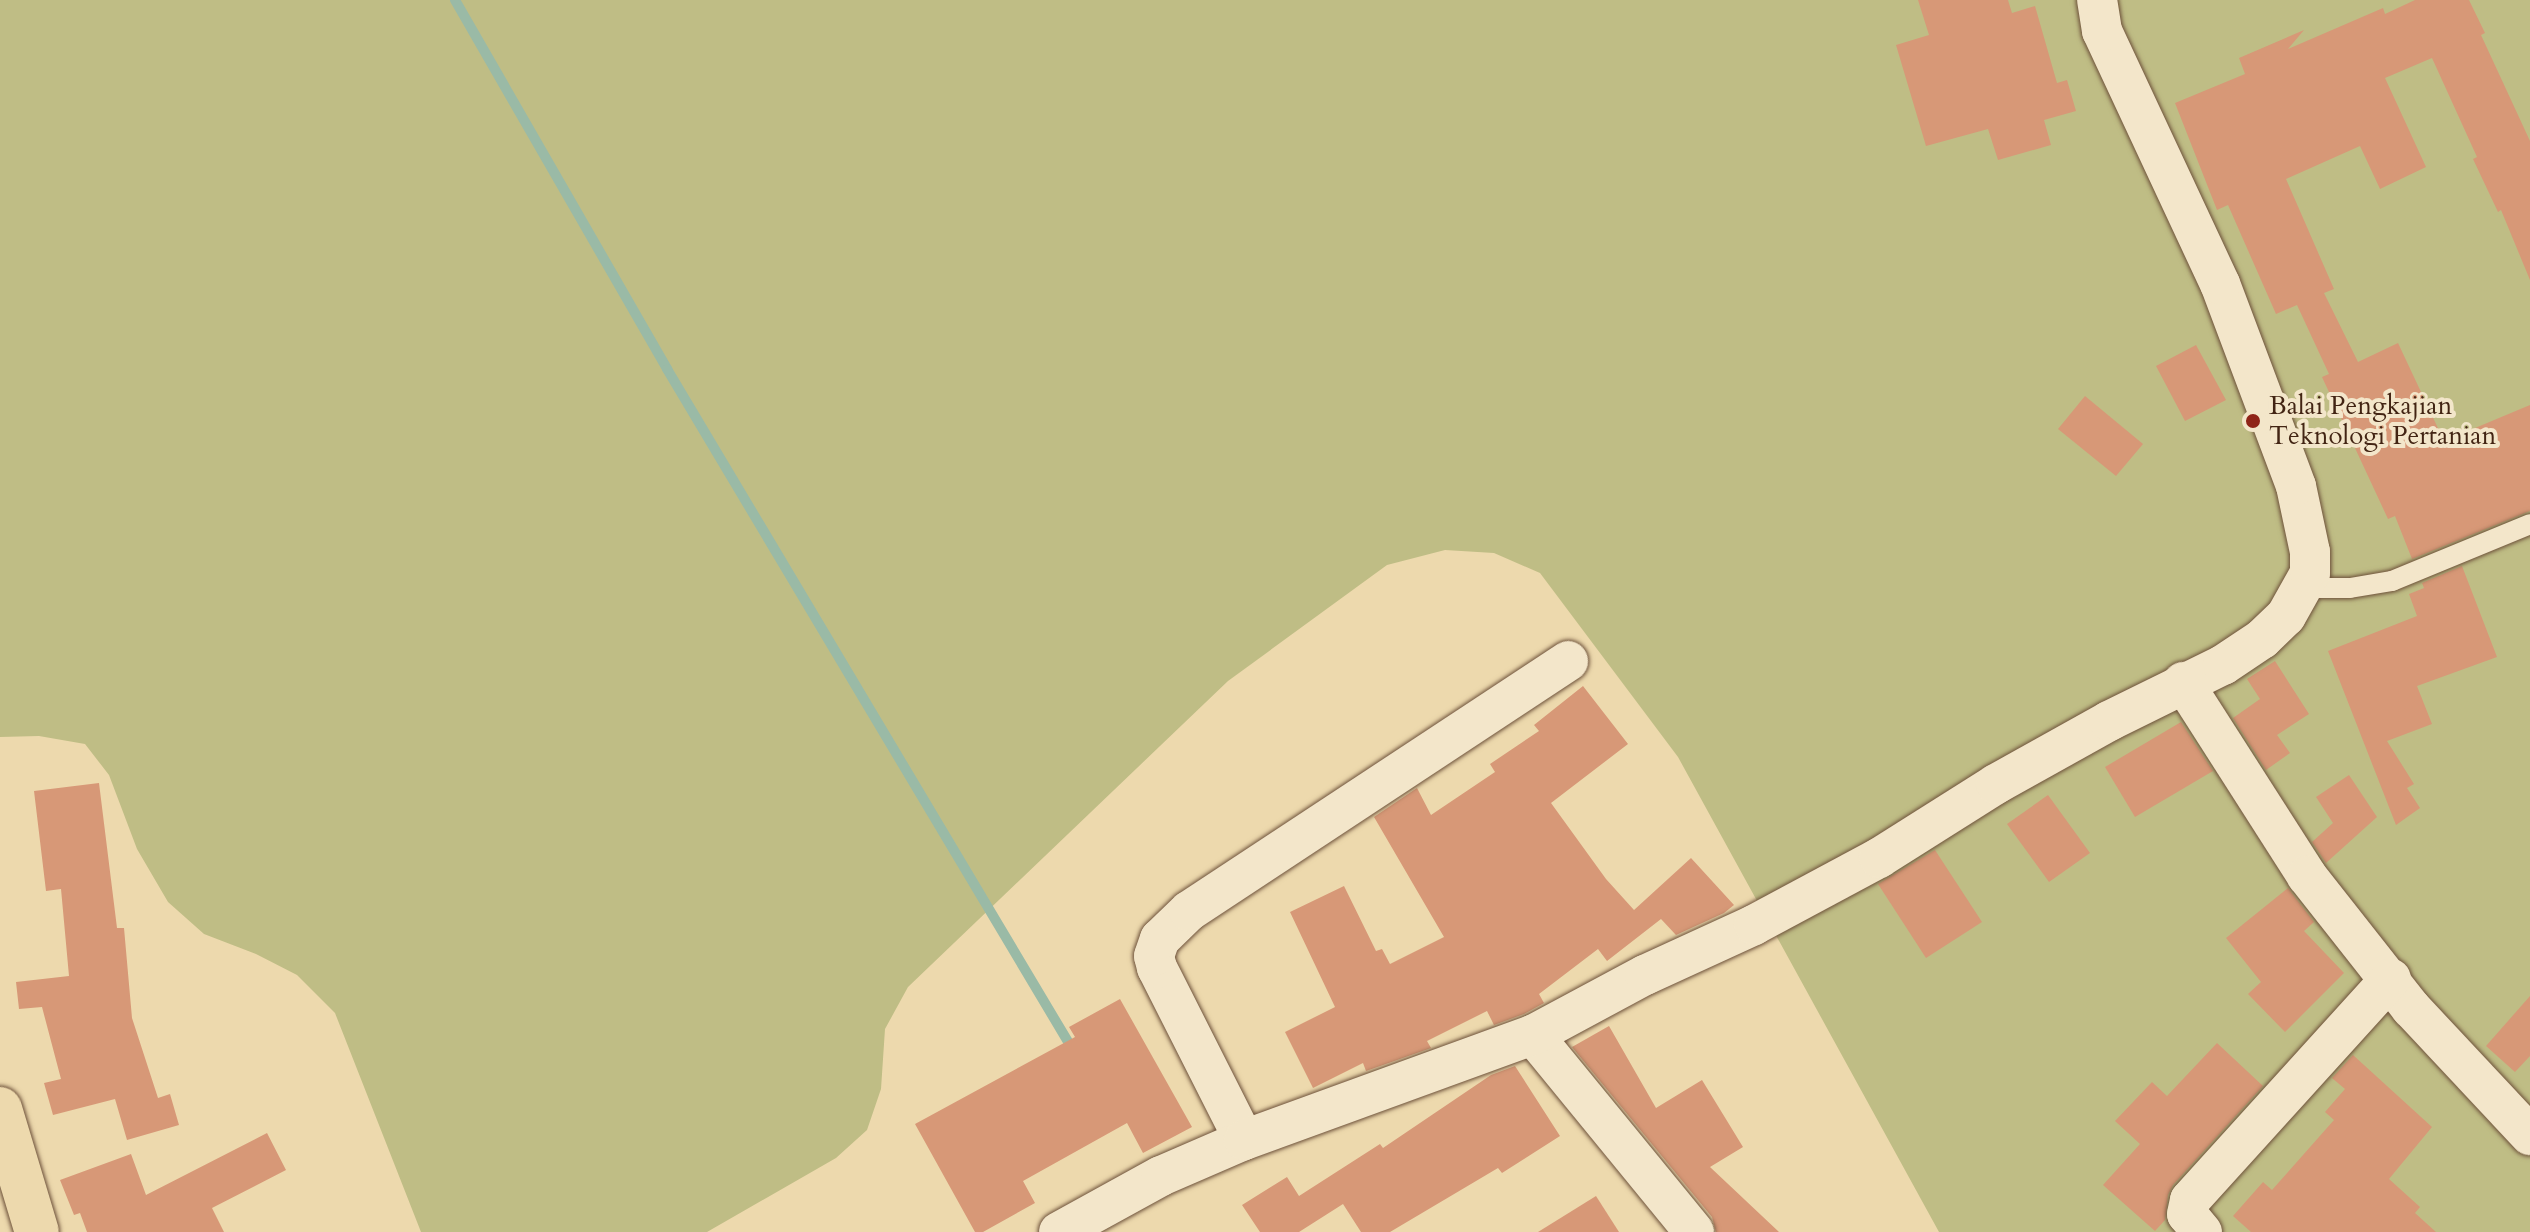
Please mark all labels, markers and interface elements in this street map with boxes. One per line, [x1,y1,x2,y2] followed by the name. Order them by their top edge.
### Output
[2269,390,2496,452] place label: Balai Pengkajian Teknologi Pertanian
[2244,412,2262,430] marker: Balai Pengkajian Teknologi Pertanian

